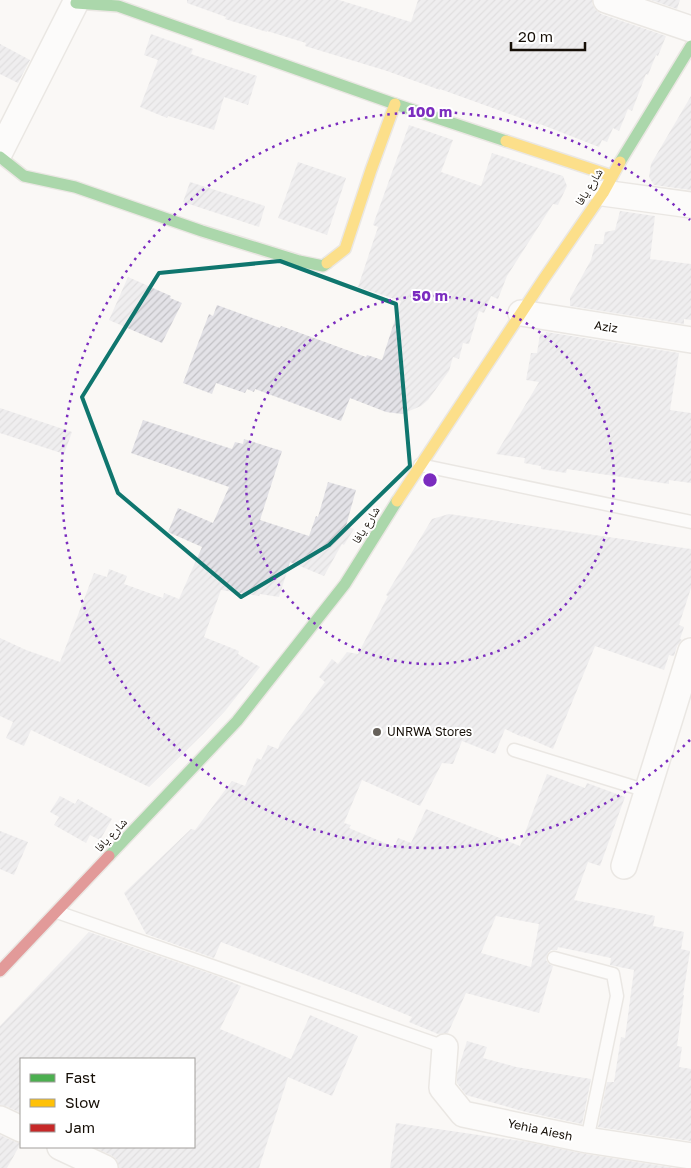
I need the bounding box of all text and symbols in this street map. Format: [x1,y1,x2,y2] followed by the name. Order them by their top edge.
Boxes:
[511,20,585,52] scale bar
[518,27,553,45] text: 20 m
[408,102,452,120] text: 100 m
[571,165,607,209] street label: شارع يافا
[412,286,448,304] text: 50 m
[593,317,619,336] street label: Aziz
[421,471,439,489] centre of rings
[348,503,384,547] street label: شارع يافا
[387,724,472,739] place label: UNRWA Stores
[371,726,383,738] marker: UNRWA Stores
[91,814,131,855] street label: شارع يافا
[20,1058,195,1148] legend
[65,1068,96,1086] text: Fast
[65,1093,100,1111] text: Slow
[506,1115,574,1144] street label: Yehia Aiesh
[65,1118,95,1136] text: Jam

